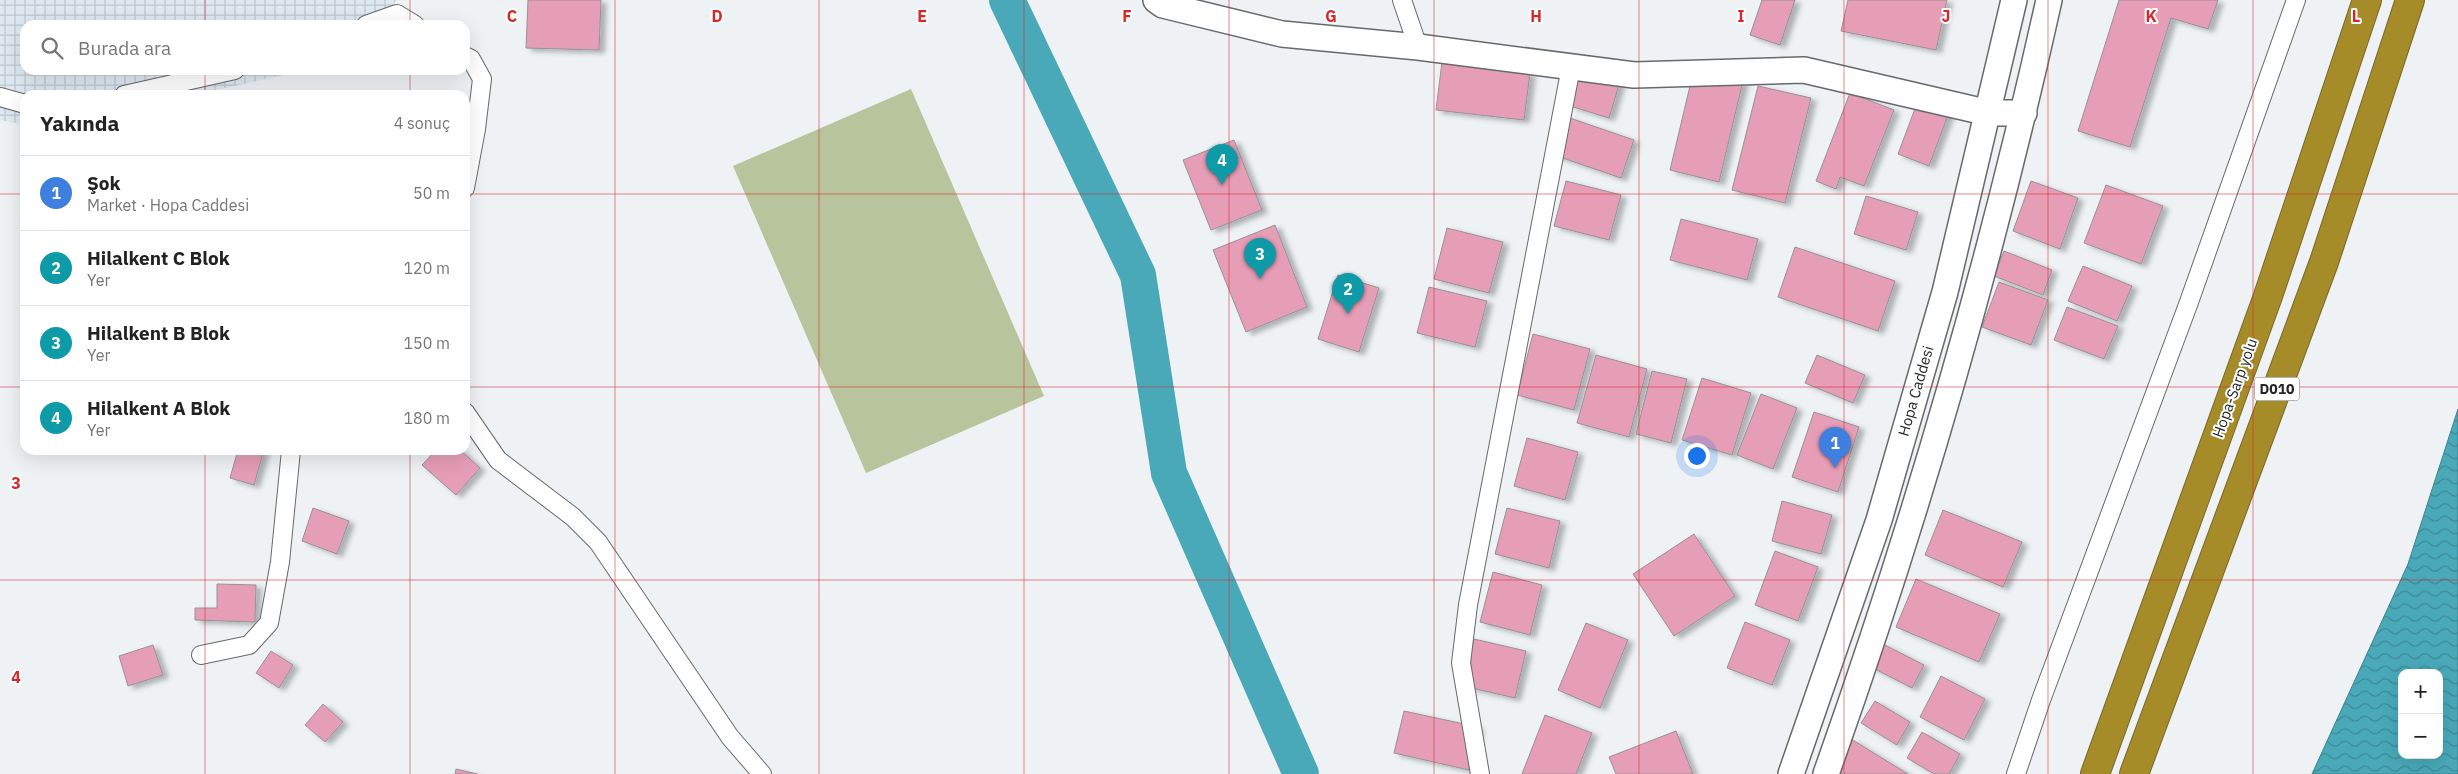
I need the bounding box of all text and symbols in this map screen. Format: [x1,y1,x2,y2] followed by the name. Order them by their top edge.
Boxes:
[507,6,517,26] text: C
[711,6,723,26] text: D
[917,6,927,26] text: E
[1122,6,1132,26] text: F
[1325,6,1337,26] text: G
[1530,6,1542,26] text: H
[1738,6,1745,26] text: I
[1942,6,1950,26] text: J
[2145,6,2157,26] text: K
[2352,6,2360,26] text: L
[20,20,470,75] search box
[38,34,66,62] icon: search
[78,36,171,60] text: Burada ara
[40,109,120,137] text: Yakında
[394,113,450,133] text: 4 sonuç
[1206,144,1238,185] pin: 4
[87,171,121,195] text: Şok
[51,183,61,203] text: 1
[413,183,450,203] text: 50 m
[87,195,249,215] text: Market · Hopa Caddesi
[1244,238,1276,279] pin: 3
[87,246,230,270] text: Hilalkent C Blok
[51,258,61,278] text: 2
[403,258,450,278] text: 120 m
[87,270,110,290] text: Yer
[1332,273,1364,314] pin: 2
[87,321,230,345] text: Hilalkent B Blok
[51,333,61,353] text: 3
[403,333,450,353] text: 150 m
[2208,336,2261,440] street label: Hopa-Sarp yolu
[1894,343,1938,438] street label: Hopa Caddesi
[87,345,110,365] text: Yer
[2254,378,2300,400] road number: D010
[87,396,230,420] text: Hilalkent A Blok
[51,408,61,428] text: 4
[403,408,450,428] text: 180 m
[87,420,110,440] text: Yer
[1819,427,1851,468] pin: 1
[1684,443,1710,469] your location
[11,473,21,493] text: 3
[11,667,21,687] text: 4
[2398,669,2443,759] map controls
[2398,669,2443,714] button: +
[2398,714,2443,759] button: −

